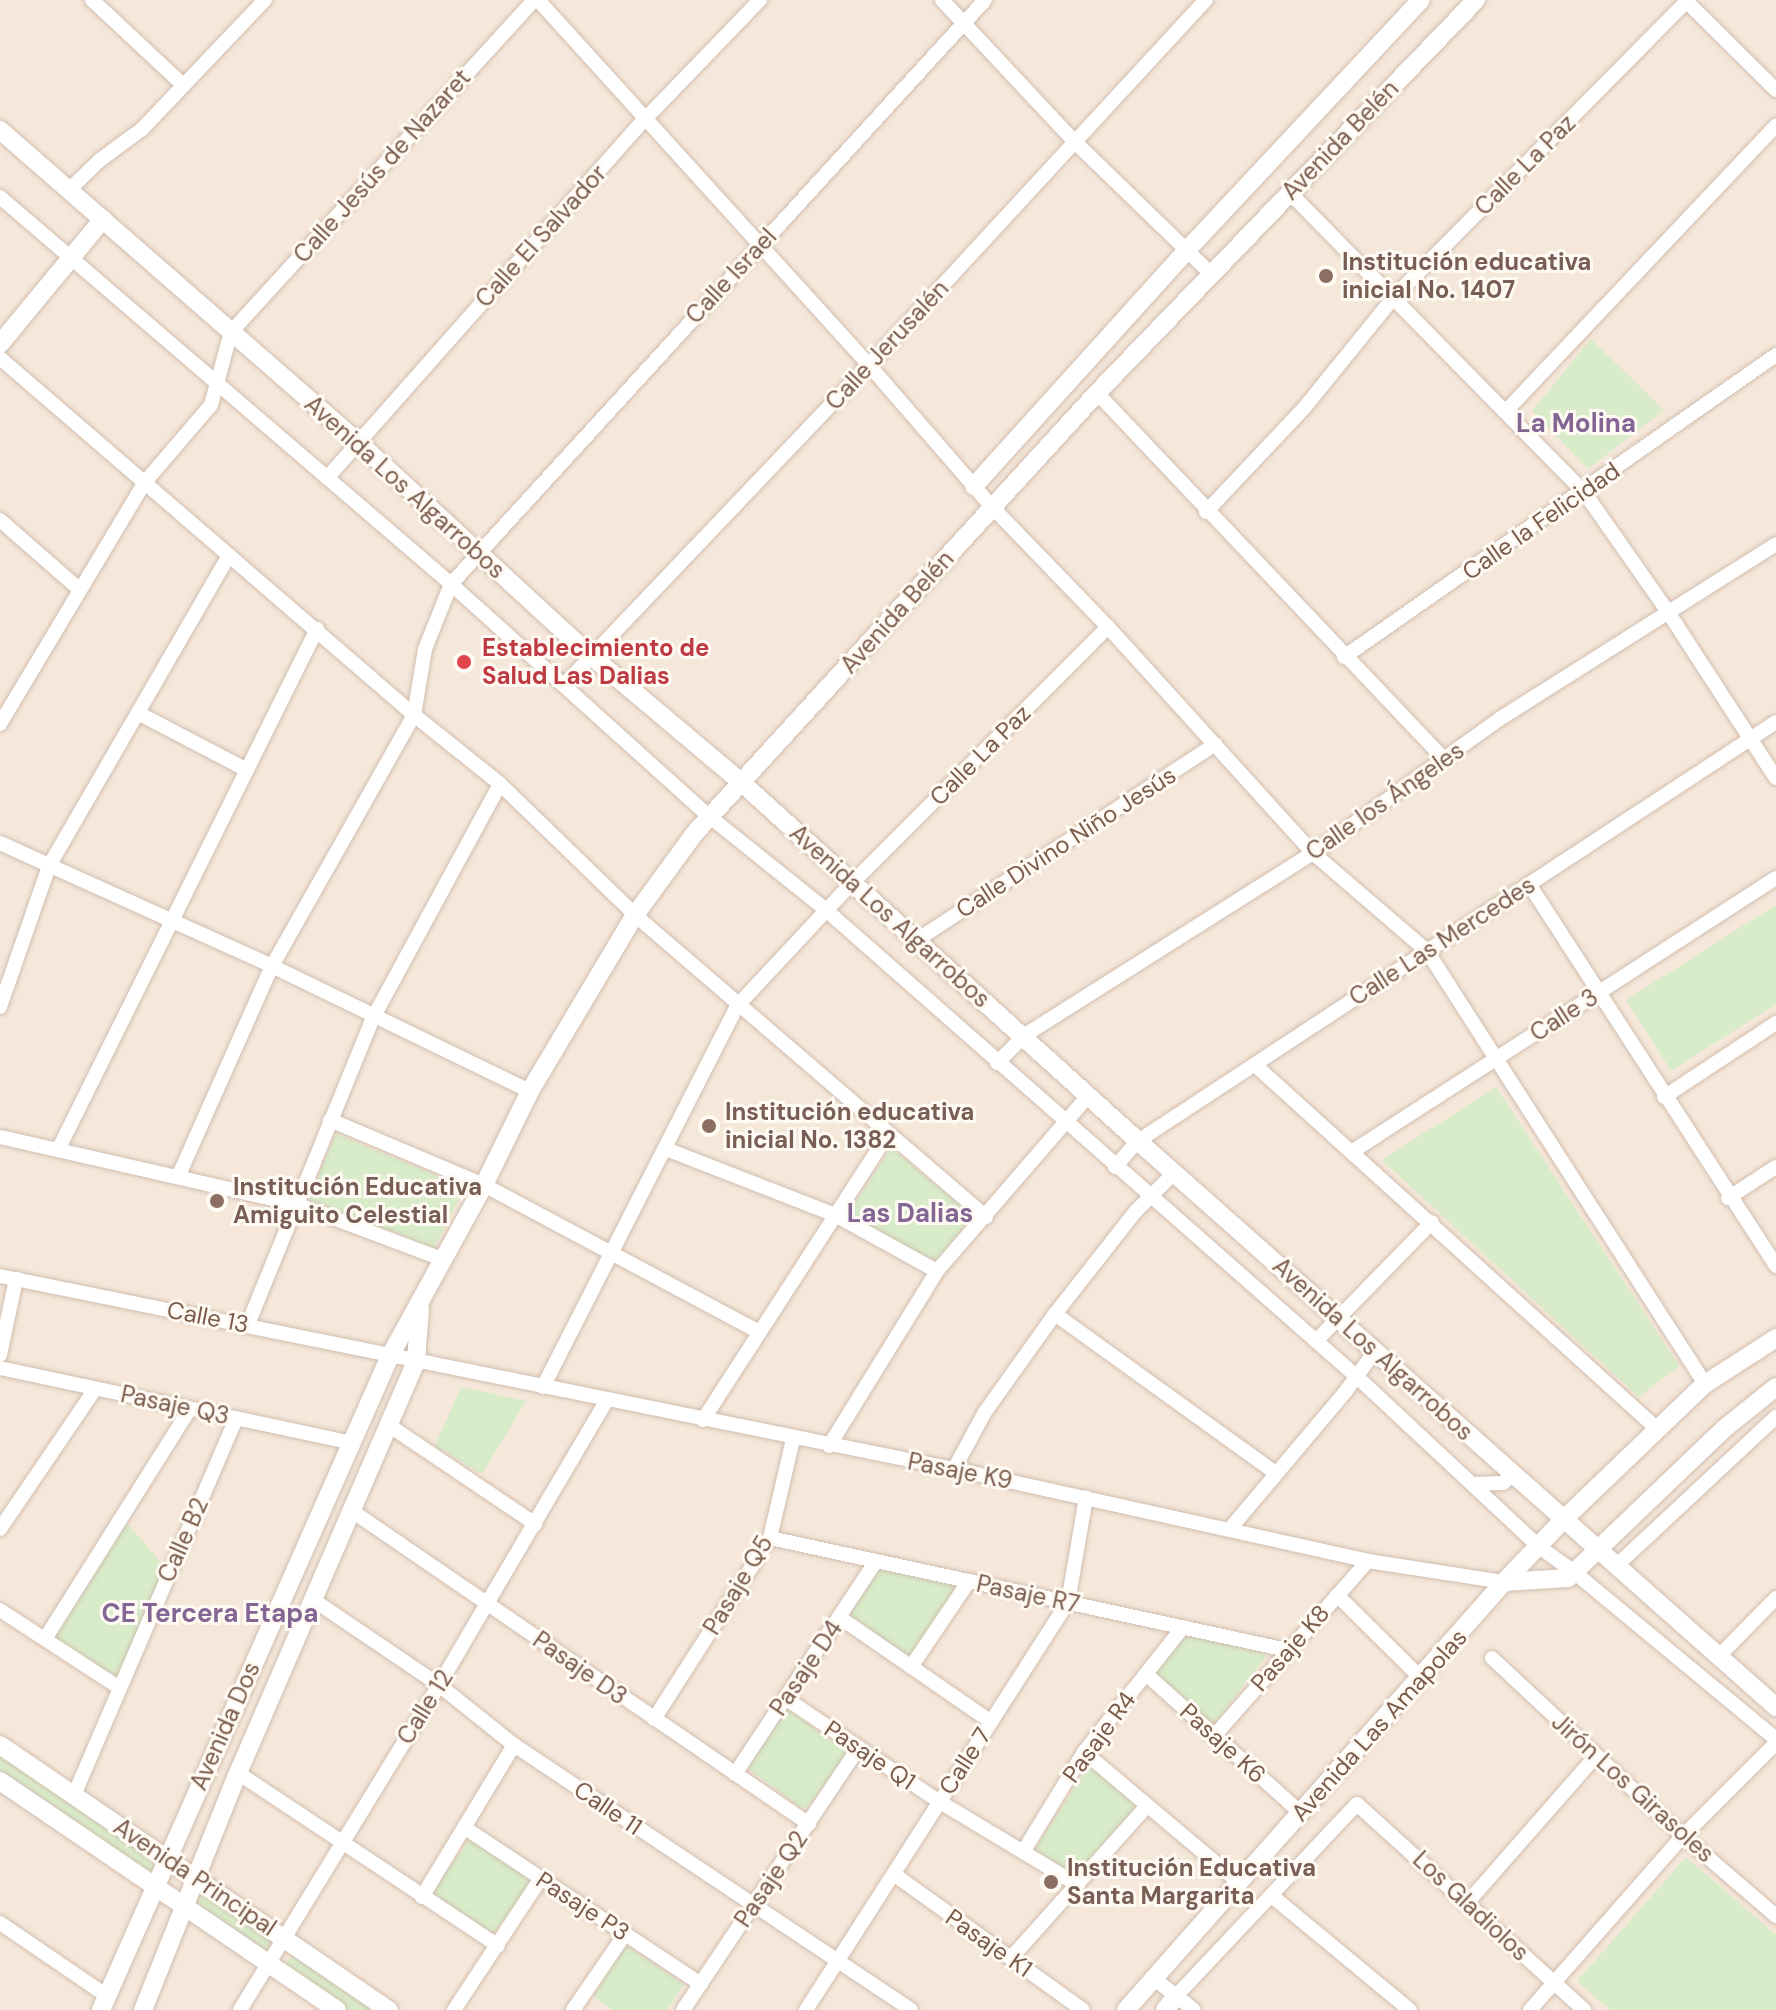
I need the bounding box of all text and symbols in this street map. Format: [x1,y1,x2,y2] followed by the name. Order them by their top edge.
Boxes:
[287,63,477,269] street label: Calle Jesús de Nazaret
[1276,74,1404,206] street label: Avenida Belén
[1469,109,1581,221] street label: Calle La Paz
[469,159,613,313] street label: Calle El Salvador
[680,222,782,330] street label: Calle Israel
[1342,248,1591,304] place label: Institución educativa inicial No. 1407
[1317,267,1335,285] marker: Institución educativa inicial No. 1407
[819,274,955,416] street label: Calle Jerusalén
[299,389,511,585] street label: Avenida Los Algarrobos
[1516,408,1636,440] district label: La Molina
[1457,456,1625,586] street label: Calle la Felicidad
[834,545,960,679] street label: Avenida Belén
[482,634,710,690] place label: Establecimiento de Salud Las Dalias
[453,651,475,673] marker: Establecimiento de Salud Las Dalias
[924,699,1036,811] street label: Calle La Paz
[1300,736,1470,866] street label: Calle los Ángeles
[951,760,1181,924] street label: Calle Divino Niño Jesús
[784,818,996,1014] street label: Avenida Los Algarrobos
[1344,870,1540,1012] street label: Calle Las Mercedes
[1525,982,1603,1048] street label: Calle 3
[725,1098,974,1154] place label: Institución educativa inicial No. 1382
[700,1117,718,1135] marker: Institución educativa inicial No. 1382
[233,1173,482,1229] place label: Institución Educativa Amiguito Celestial
[208,1192,226,1210] marker: Institución Educativa Amiguito Celestial
[847,1198,973,1230] district label: Las Dalias
[1267,1251,1479,1447] street label: Avenida Los Algarrobos
[165,1295,251,1339] street label: Calle 13
[118,1379,232,1431] street label: Pasaje Q3
[905,1447,1015,1495] street label: Pasaje K9
[152,1493,214,1587] street label: Calle B2
[697,1530,779,1640] street label: Pasaje Q5
[974,1569,1082,1619] street label: Pasaje R7
[101,1598,319,1630] district label: CE Tercera Etapa
[1245,1599,1335,1697] street label: Pasaje K8
[764,1615,848,1721] street label: Pasaje D4
[1285,1623,1473,1827] street label: Avenida Las Amapolas
[527,1625,633,1711] street label: Pasaje D3
[184,1657,266,1795] street label: Avenida Dos
[391,1664,459,1750] street label: Calle 12
[1056,1686,1142,1788] street label: Pasaje R4
[1174,1697,1272,1789] street label: Pasaje K6
[1546,1708,1720,1868] street label: Jirón Los Girasoles
[819,1714,921,1796] street label: Pasaje Q1
[933,1722,997,1800] street label: Calle 7
[568,1775,648,1841] street label: Calle 11
[108,1812,282,1942] street label: Avenida Principal
[728,1825,814,1933] street label: Pasaje Q2
[1407,1845,1535,1967] street label: Los Gladiolos
[1067,1854,1316,1910] place label: Institución Educativa Santa Margarita
[531,1865,635,1947] street label: Pasaje P3
[1042,1873,1060,1891] marker: Institución Educativa Santa Margarita
[940,1903,1038,1983] street label: Pasaje K1

